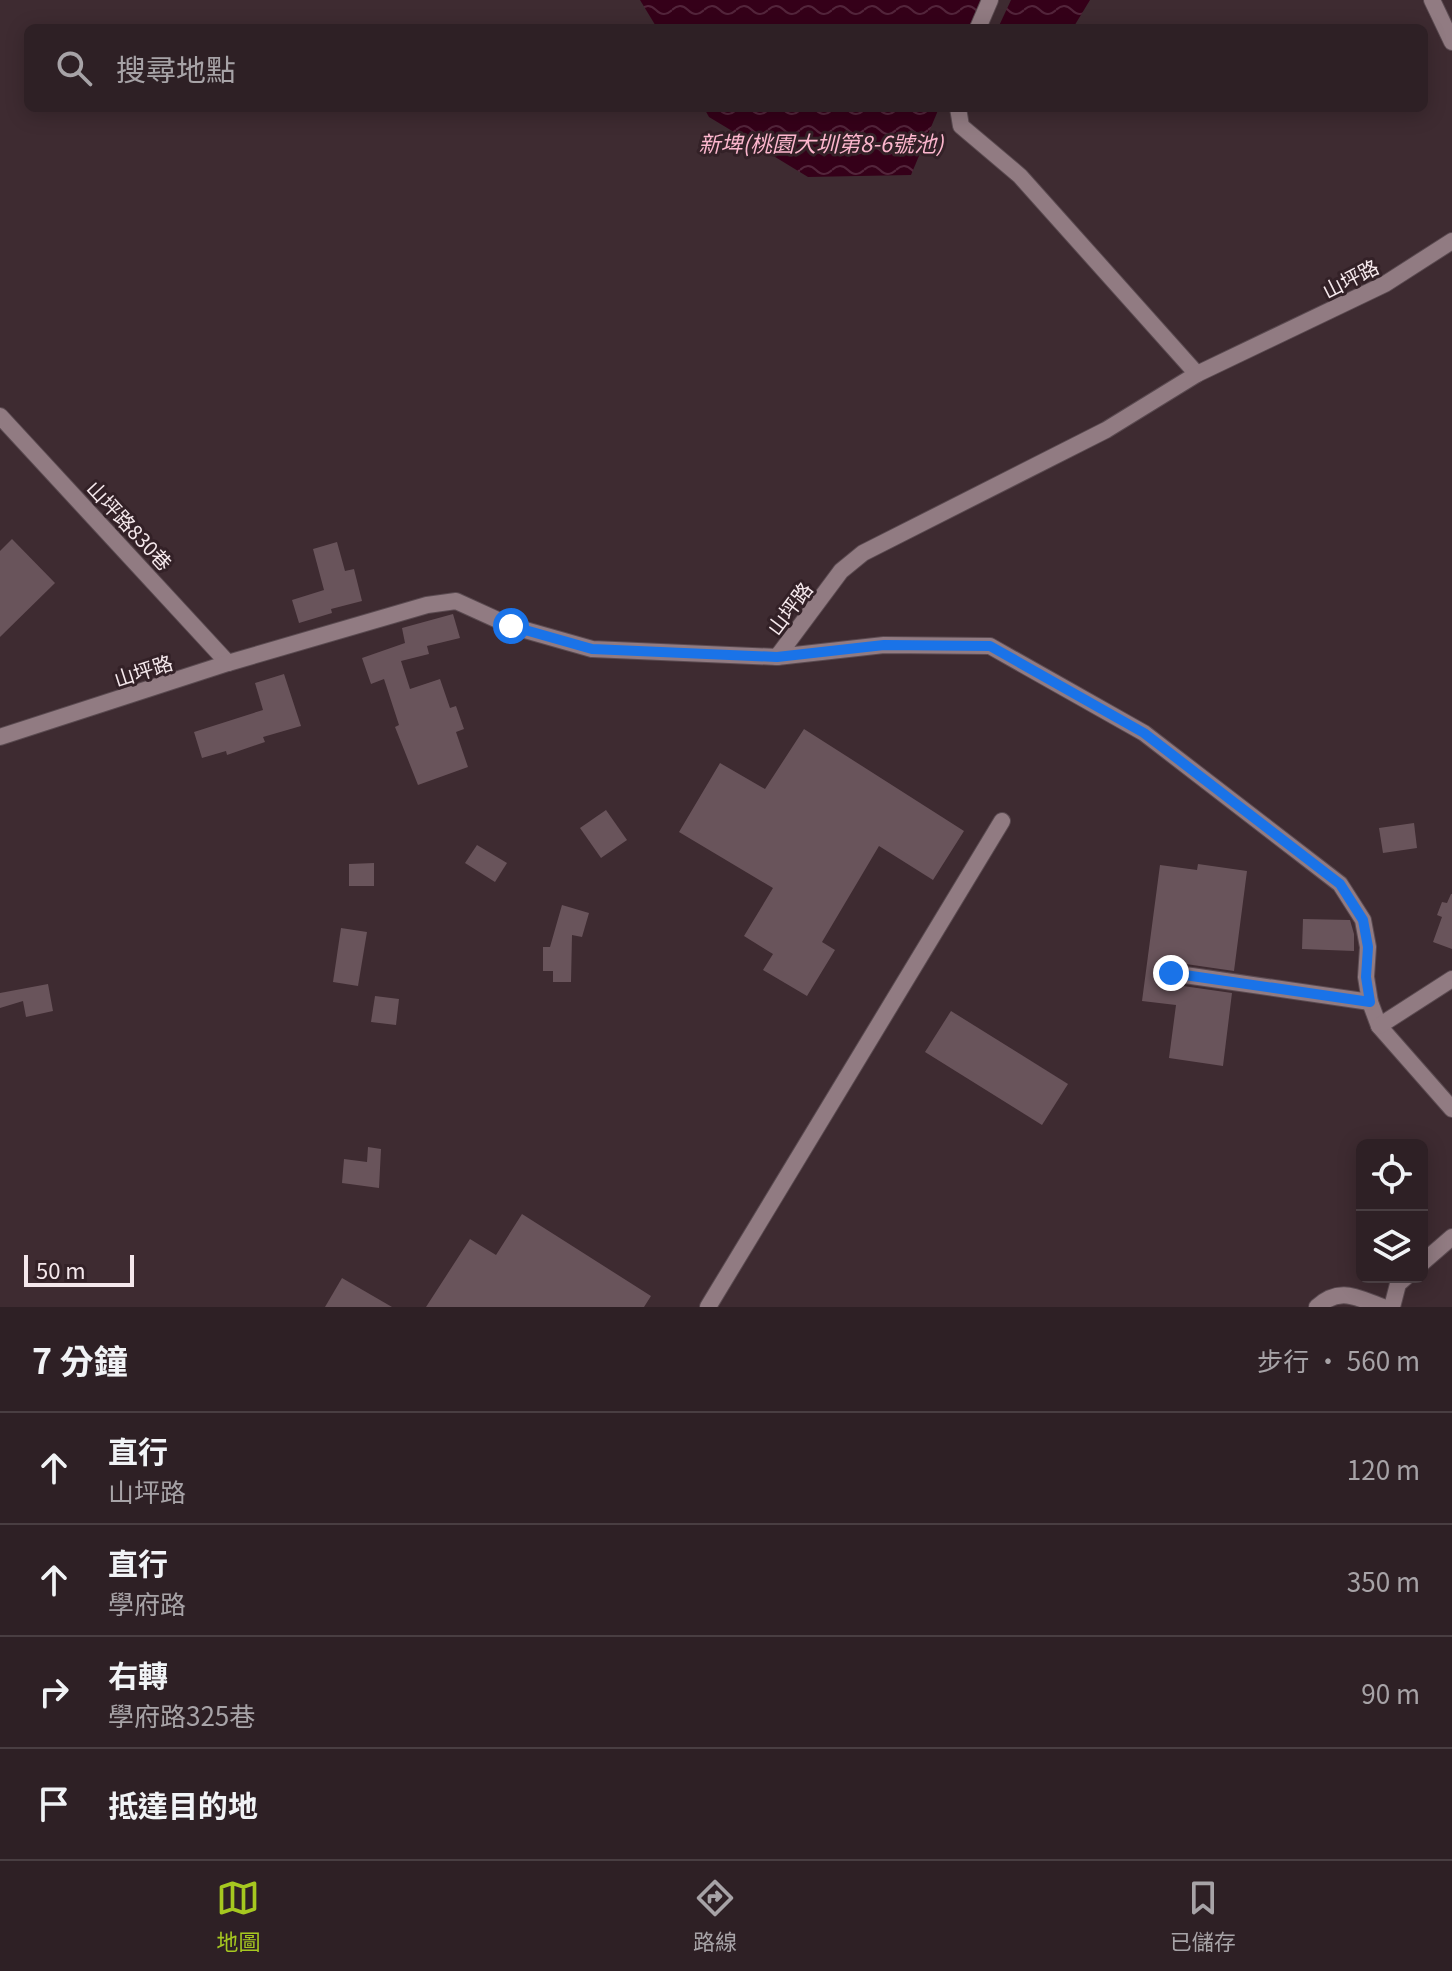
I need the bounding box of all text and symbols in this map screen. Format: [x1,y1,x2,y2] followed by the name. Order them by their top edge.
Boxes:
[24,24,1428,112] search box
[52,46,96,90] icon: search
[116,46,236,90] text: 搜尋地點
[699,126,944,158] water label: 新埤(桃園大圳第8-6號池)
[1317,251,1383,305] street label: 山坪路
[81,474,179,576] street label: 山坪路830巷
[759,575,819,641] street label: 山坪路
[493,608,529,644] route start
[110,647,176,693] street label: 山坪路
[1153,955,1189,991] route end
[1356,1139,1428,1283] map controls
[1356,1139,1428,1211] button: locate
[1356,1211,1428,1283] button: layers
[24,1251,134,1287] scale bar
[36,1253,86,1285] text: 50 m
[32,1335,128,1384] text: 7 分鐘
[1257,1341,1420,1378] text: 步行 · 560 m
[108,1428,168,1472] text: 直行
[32,1446,76,1490] icon: ahead
[1347,1450,1420,1487] text: 120 m
[108,1472,186,1509] text: 山坪路
[108,1540,168,1584] text: 直行
[32,1558,76,1602] icon: ahead
[1347,1562,1420,1599] text: 350 m
[108,1584,186,1621] text: 學府路
[108,1652,168,1696] text: 右轉
[32,1670,76,1714] icon: right
[1361,1674,1420,1711] text: 90 m
[108,1696,255,1733] text: 學府路325巷
[32,1782,76,1826] icon: arrive
[108,1782,258,1826] text: 抵達目的地
[216,1876,260,1956] tab: 地圖
[693,1876,737,1956] tab: 路線
[1170,1876,1236,1956] tab: 已儲存

